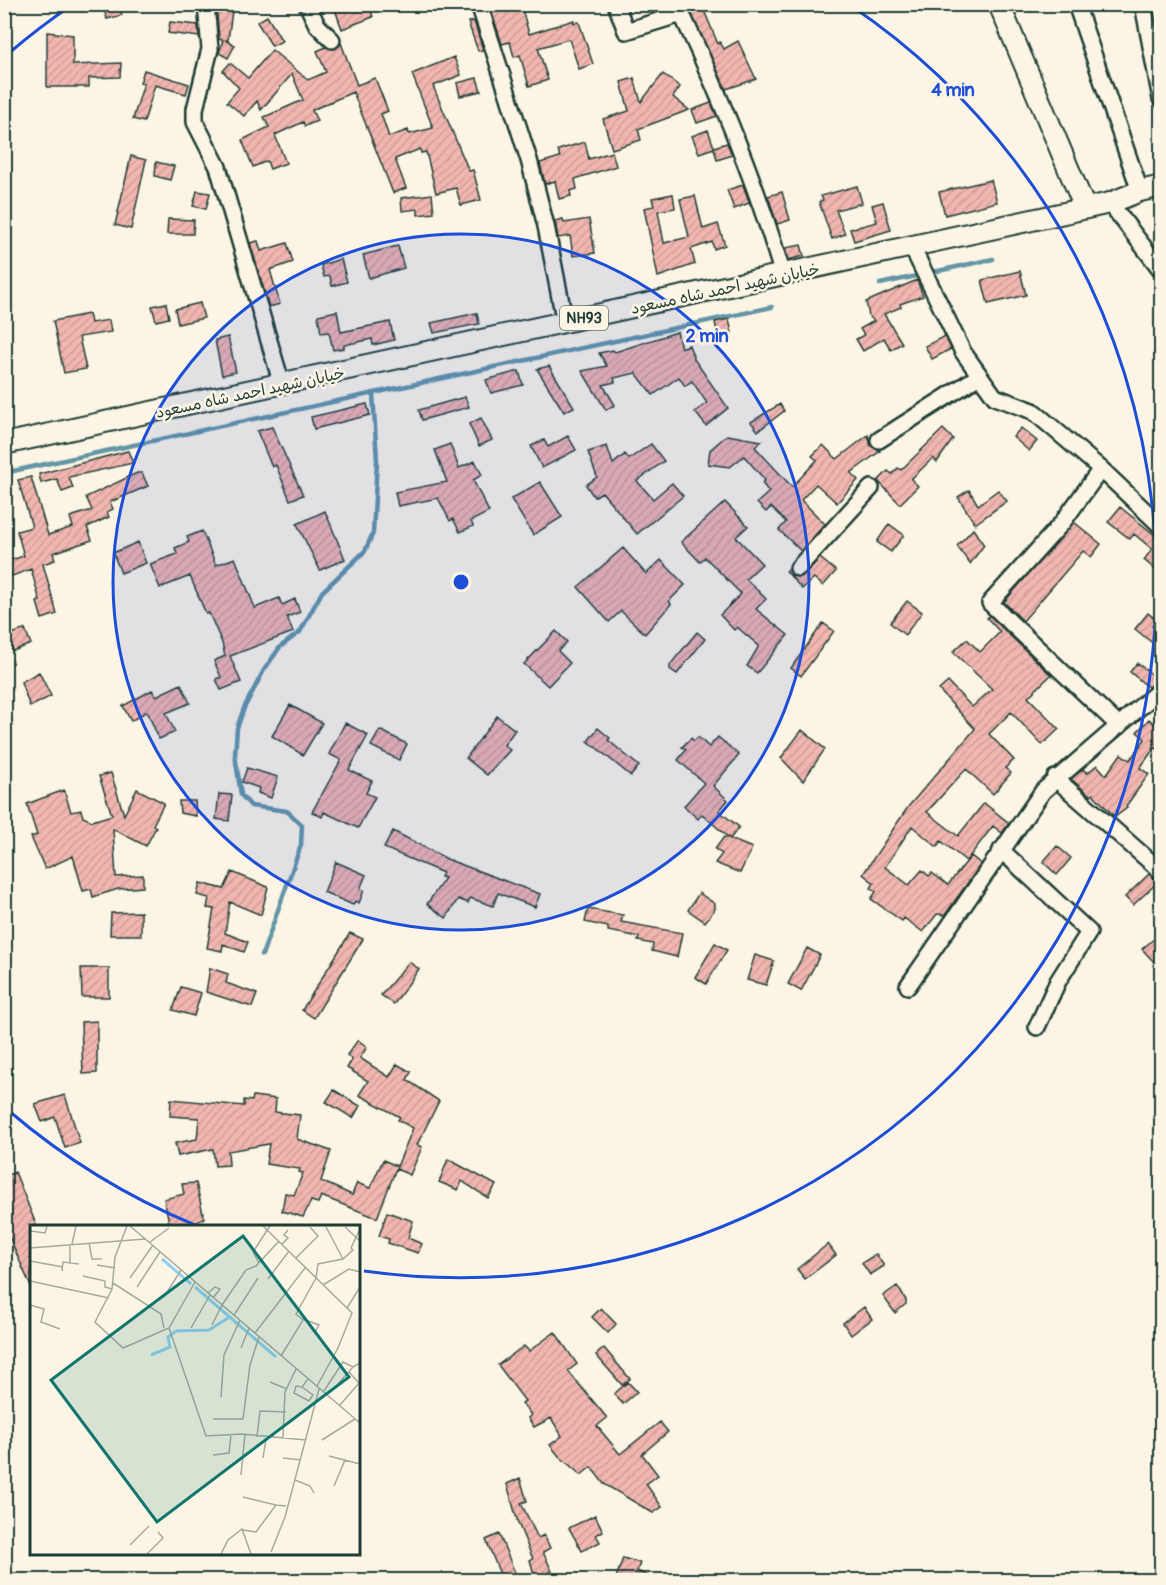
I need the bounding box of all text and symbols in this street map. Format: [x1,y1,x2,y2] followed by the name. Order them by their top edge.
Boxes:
[931,79,975,102] text: 4 min
[629,259,822,319] street label: خیابان شهید احمد شاه مسعود
[560,306,608,330] road number: NH93
[685,325,729,348] text: 2 min
[154,363,347,423] street label: خیابان شهید احمد شاه مسعود
[451,572,471,592] centre of rings
[30,1225,360,1555] inset map

